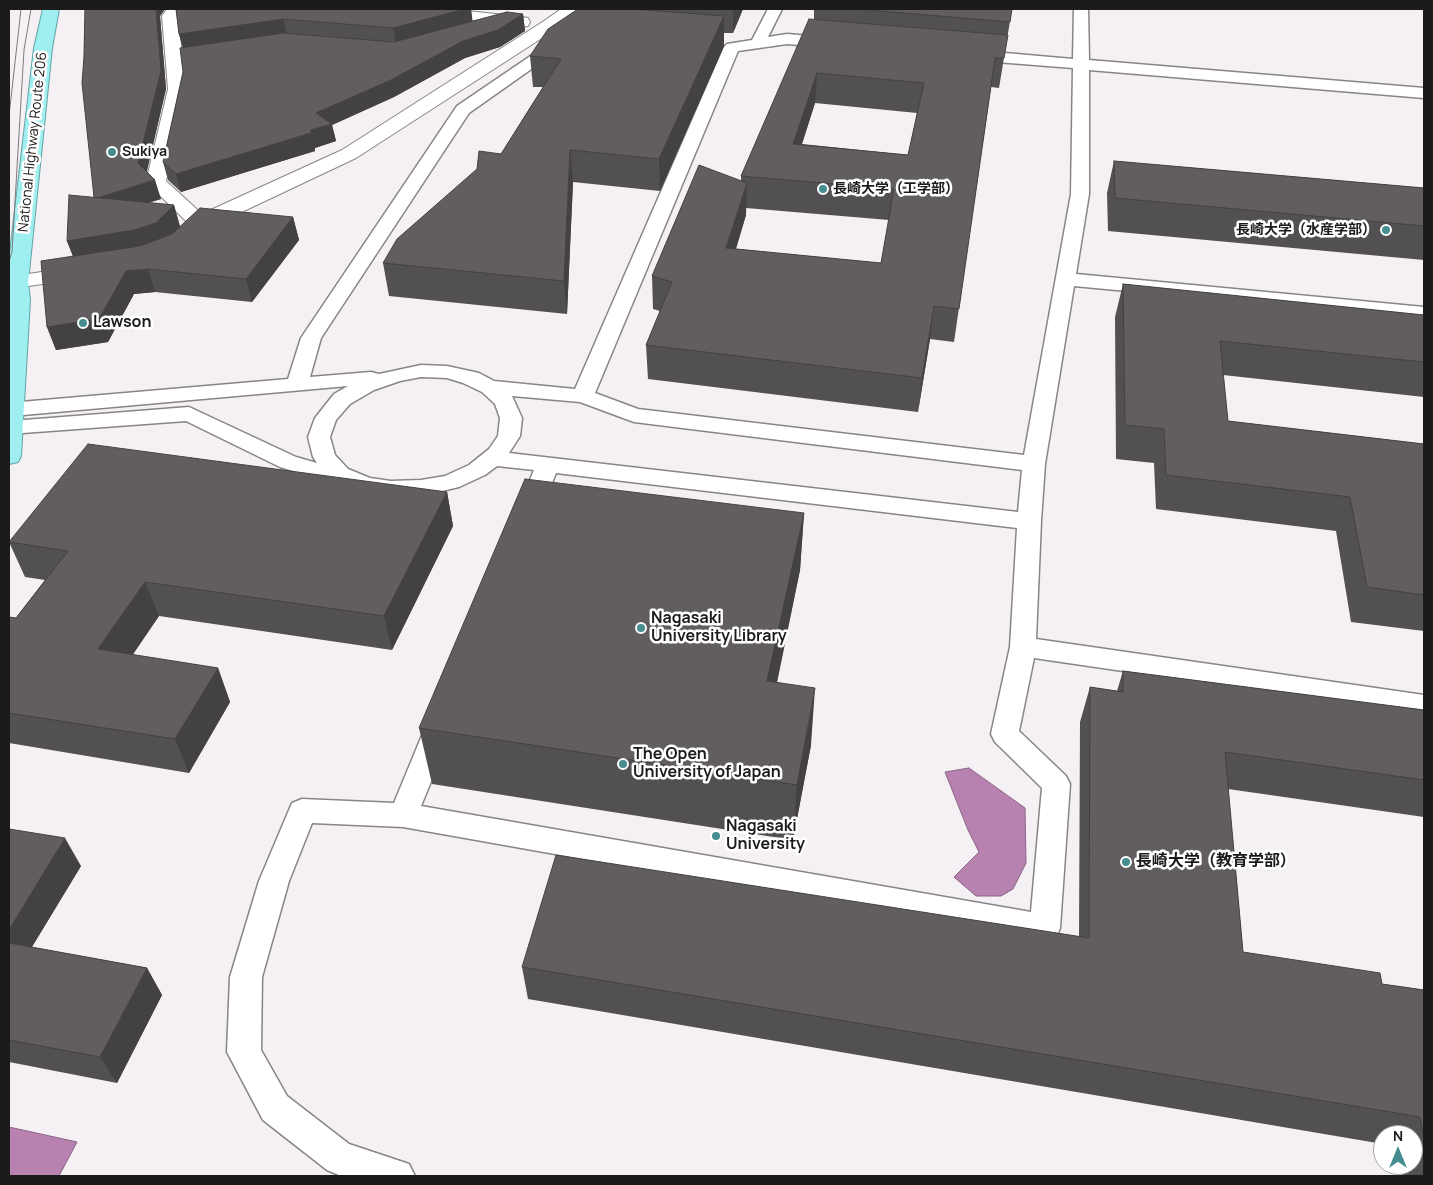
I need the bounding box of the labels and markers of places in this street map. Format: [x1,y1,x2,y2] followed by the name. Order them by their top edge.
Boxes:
[122,144,167,160] place label: Sukiya
[106,146,118,158] marker: Sukiya
[833,181,959,197] place label: 長崎大学（工学部）
[817,183,829,195] marker: 長崎大学（工学部）
[1236,222,1376,238] place label: 長崎大学（水産学部）
[1380,224,1392,236] marker: 長崎大学（水産学部）
[93,313,152,333] place label: Lawson
[77,317,89,329] marker: Lawson
[651,609,787,647] place label: Nagasaki University Library
[635,622,647,634] marker: Nagasaki University Library
[633,745,781,783] place label: The Open University of Japan
[617,758,629,770] marker: The Open University of Japan
[726,817,805,855] place label: Nagasaki University
[710,830,722,842] marker: Nagasaki University
[1136,852,1296,872] place label: 長崎大学（教育学部）
[1120,856,1132,868] marker: 長崎大学（教育学部）

